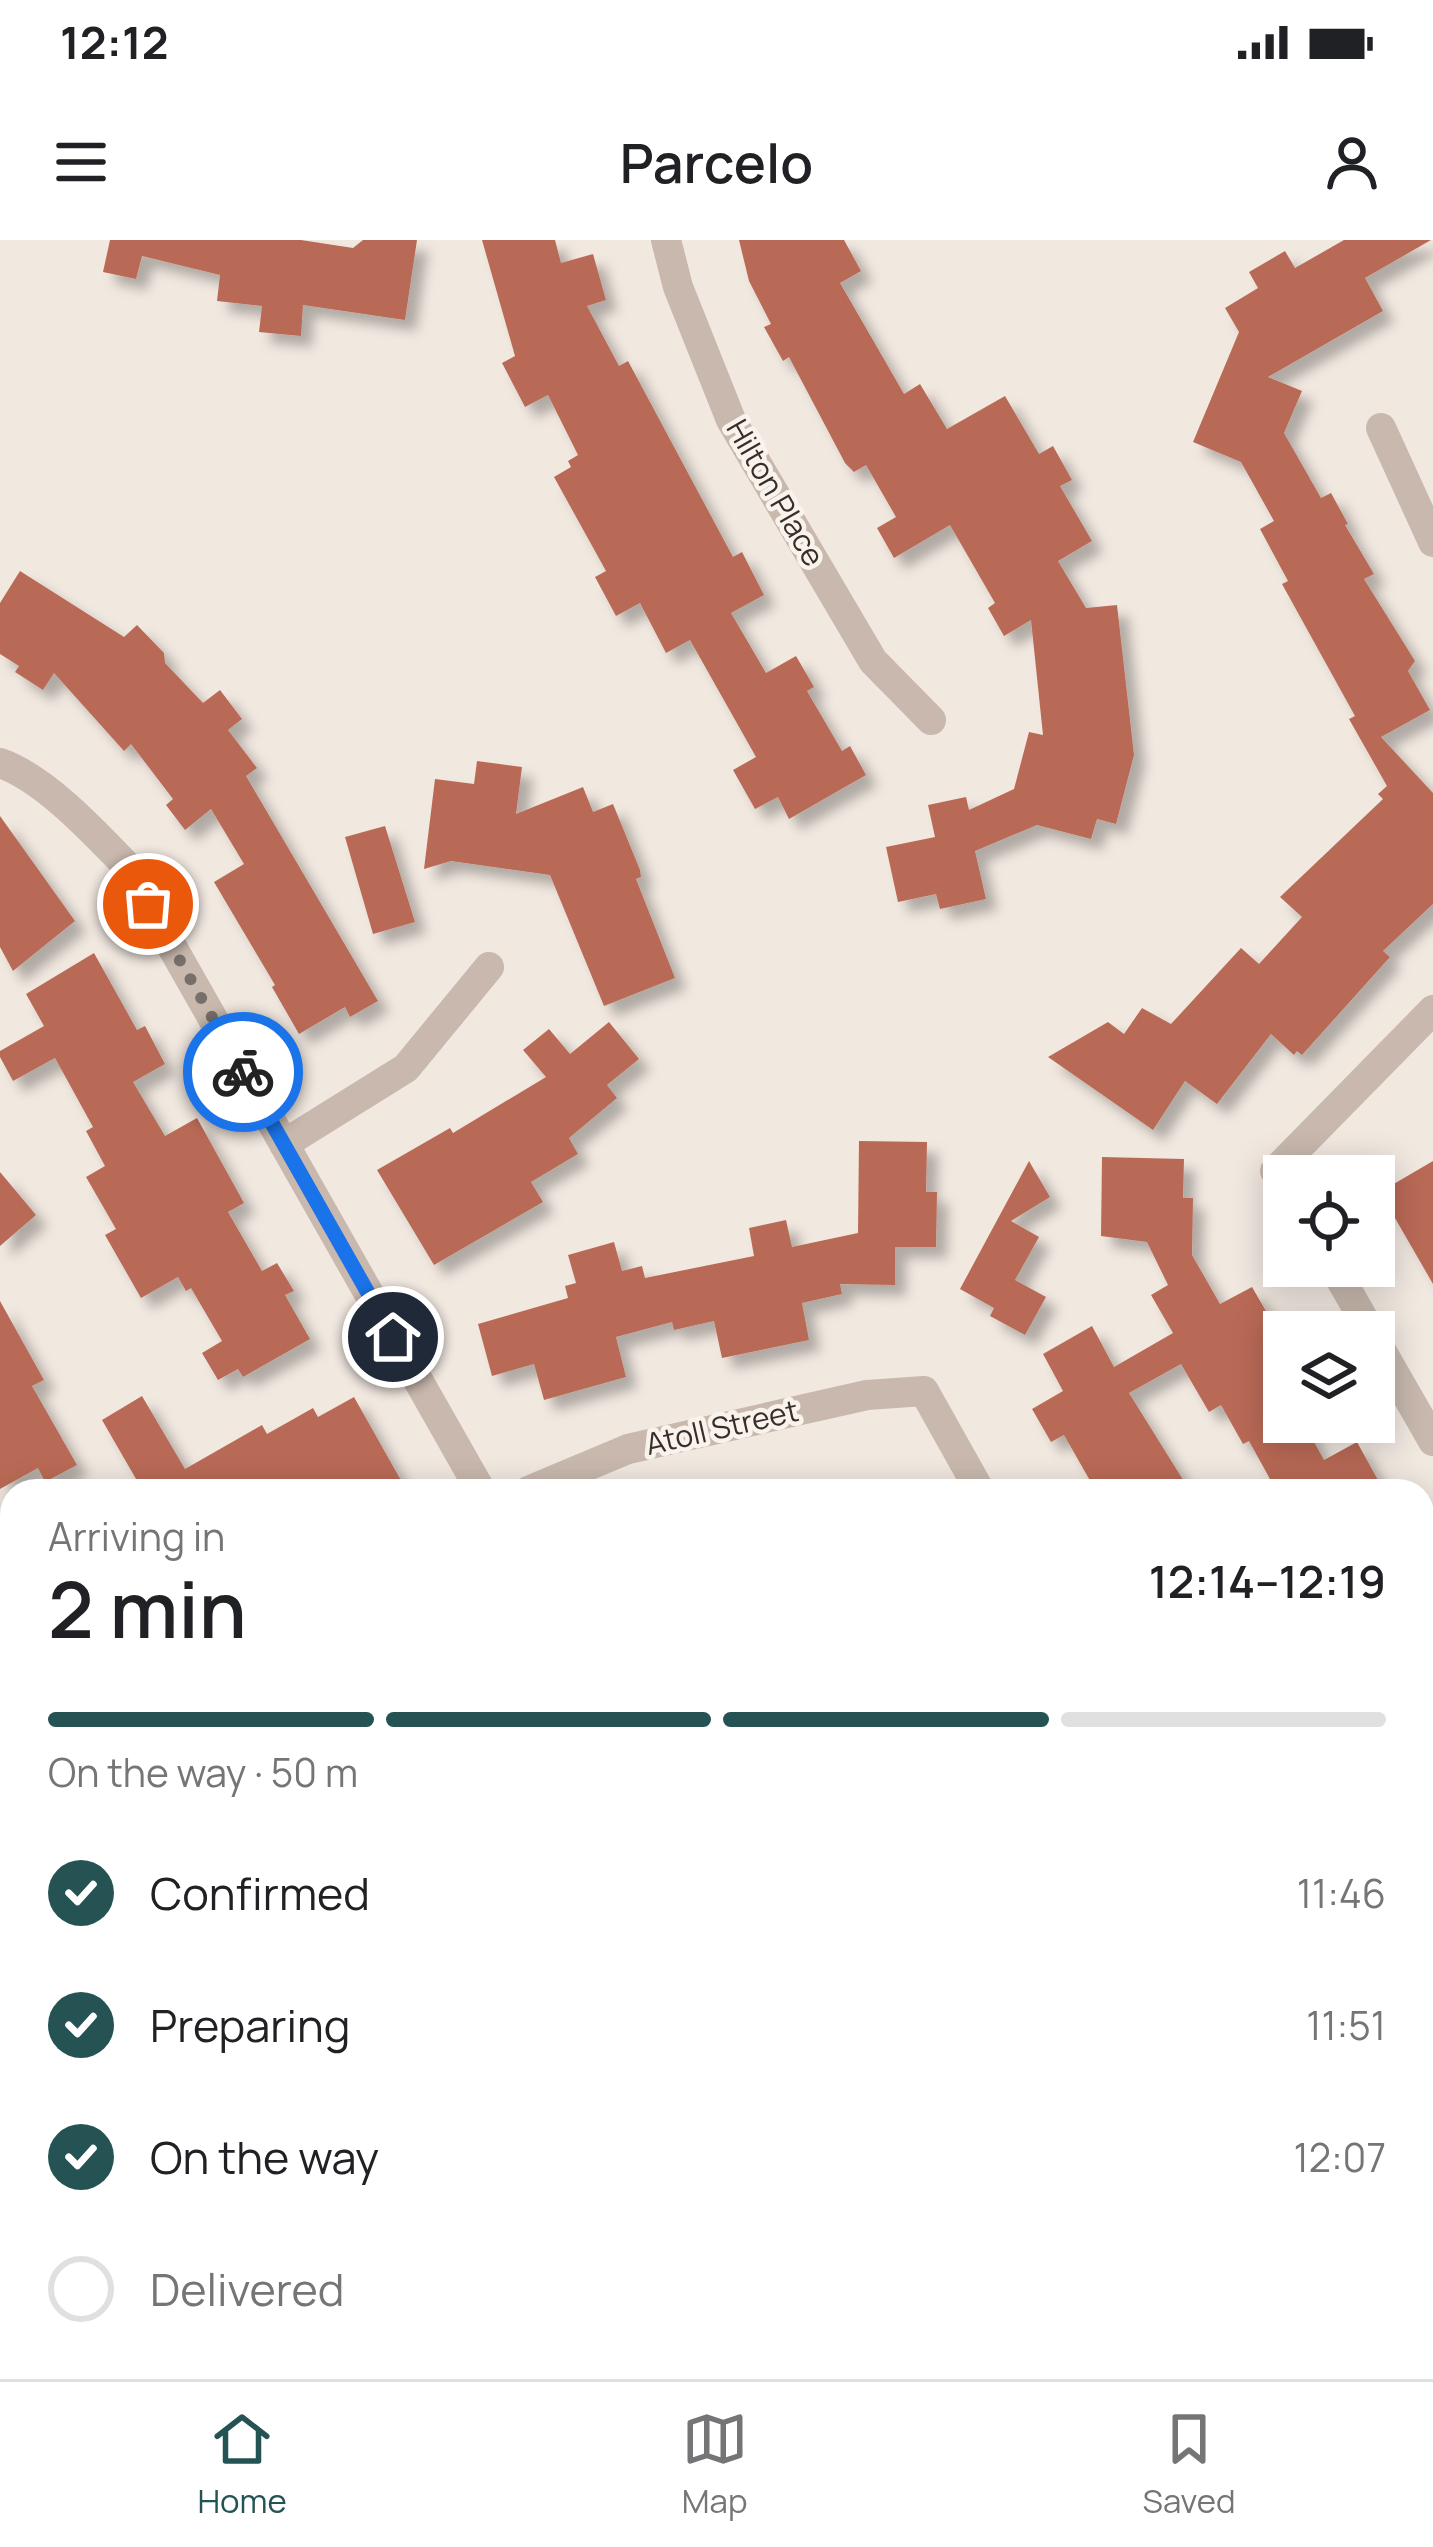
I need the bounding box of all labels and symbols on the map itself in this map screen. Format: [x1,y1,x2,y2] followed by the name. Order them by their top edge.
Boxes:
[718,411,835,573] street label: Hilton Place
[97,853,199,955] pin
[183,1012,303,1132] courier
[342,1286,444,1388] pin
[641,1389,802,1464] street label: Atoll Street

